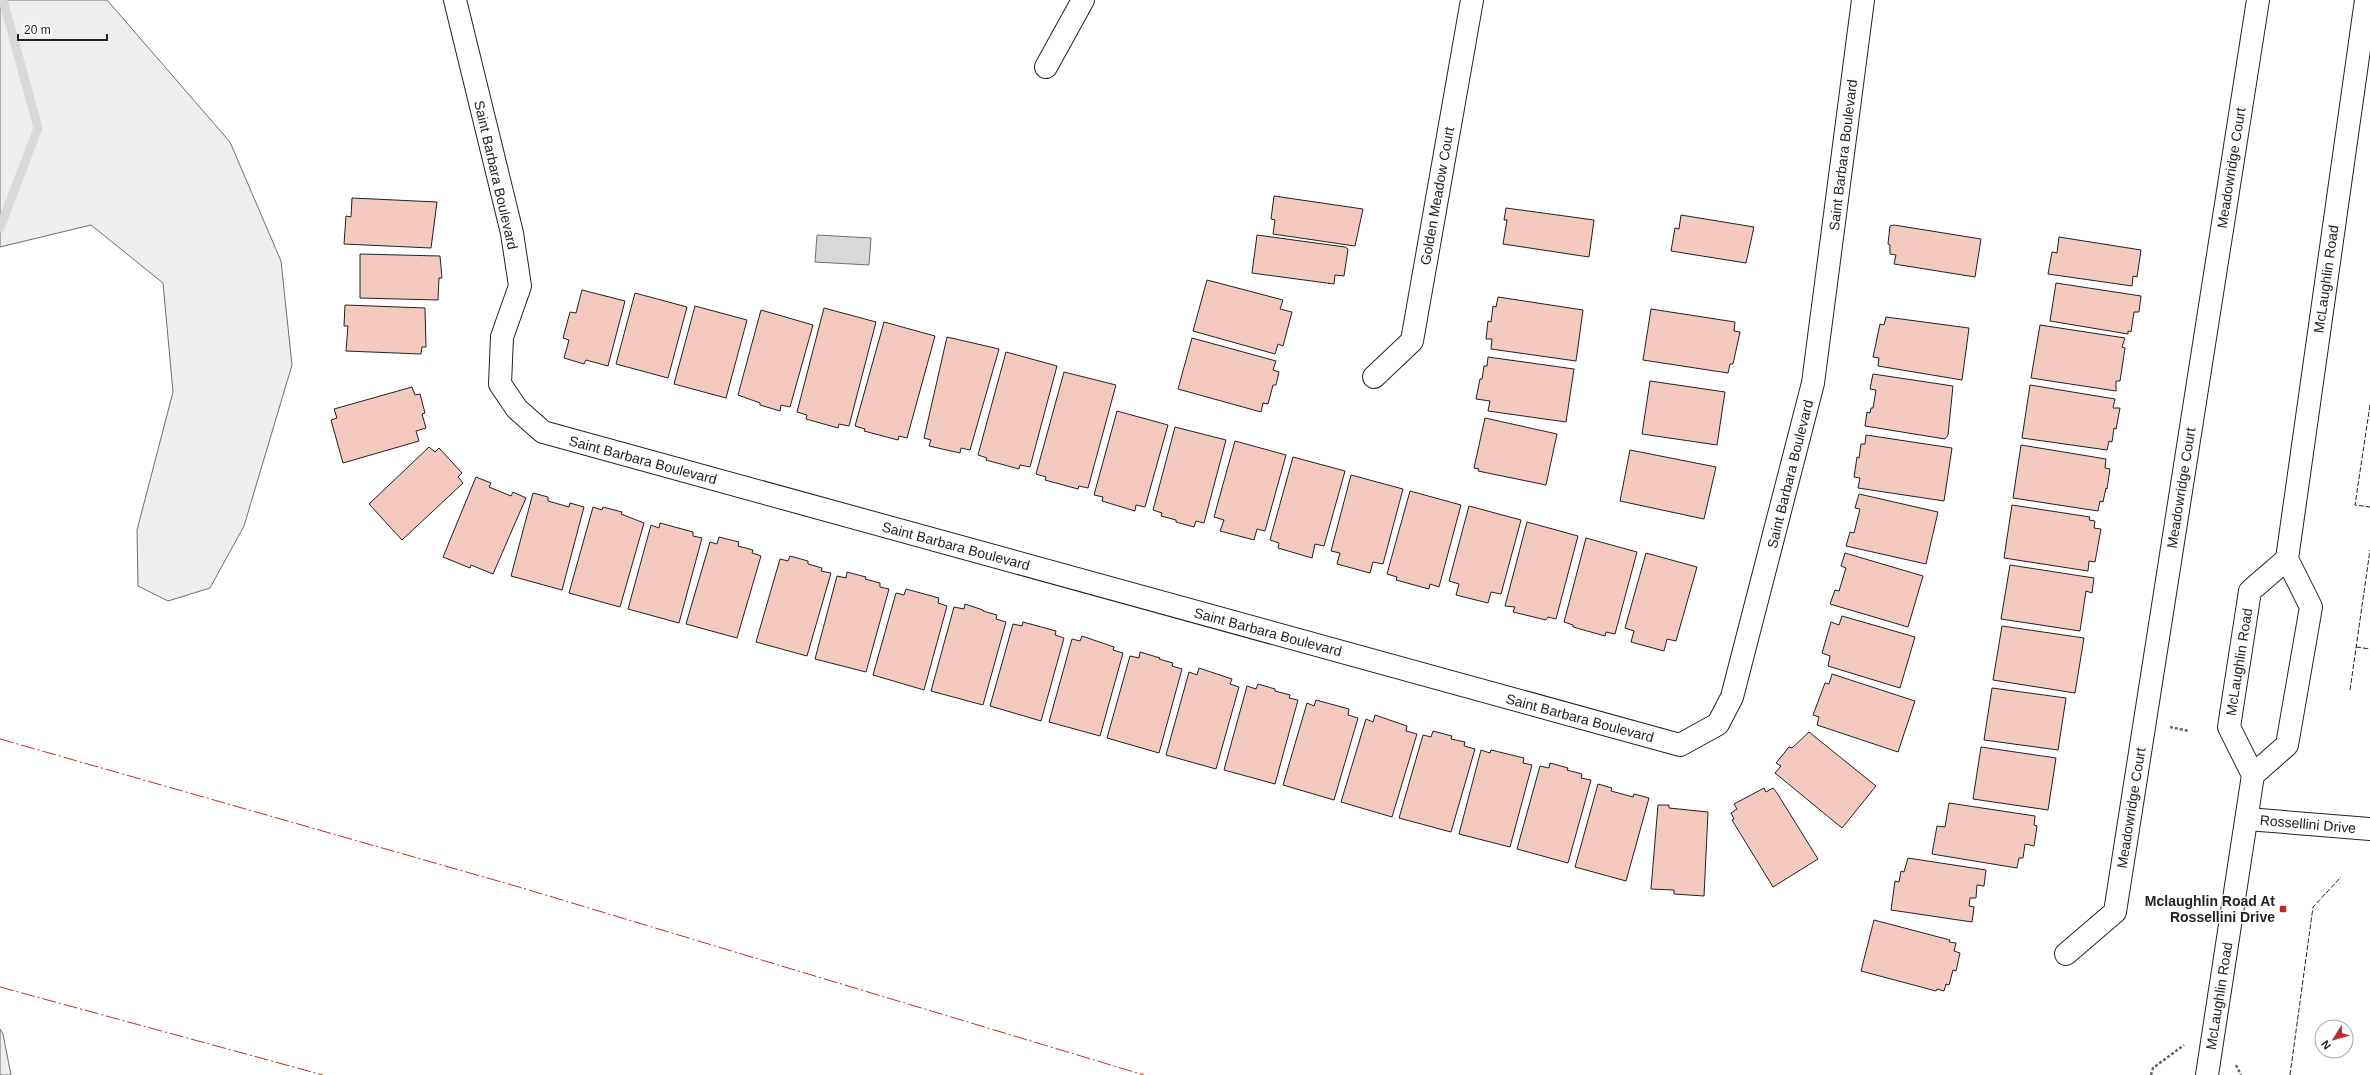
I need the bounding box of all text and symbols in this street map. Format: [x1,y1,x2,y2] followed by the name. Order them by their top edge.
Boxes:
[18,16,107,42] scale bar
[24,23,51,37] text: 20 m
[1826,78,1860,232] street label: Saint Barbara Boulevard
[471,99,521,251] street label: Saint Barbara Boulevard
[2214,106,2248,230] street label: Meadowridge Court
[1417,126,1457,266] street label: Golden Meadow Court
[2310,224,2342,334] street label: McLaughlin Road
[1764,398,1816,550] street label: Saint Barbara Boulevard
[2164,426,2198,550] street label: Meadowridge Court
[567,433,719,487] street label: Saint Barbara Boulevard
[880,519,1032,573] street label: Saint Barbara Boulevard
[1192,605,1344,659] street label: Saint Barbara Boulevard
[2223,607,2255,717] street label: McLaughlin Road
[1504,691,1656,745] street label: Saint Barbara Boulevard
[2114,746,2148,870] street label: Meadowridge Court
[2259,812,2357,836] street label: Rossellini Drive
[2145,893,2275,925] place label: Mclaughlin Road At Rossellini Drive
[2278,904,2288,914] marker: Mclaughlin Road At Rossellini Drive
[2203,941,2235,1051] street label: McLaughlin Road
[2314,1019,2354,1059] north arrow
[2319,1038,2333,1052] text: N

